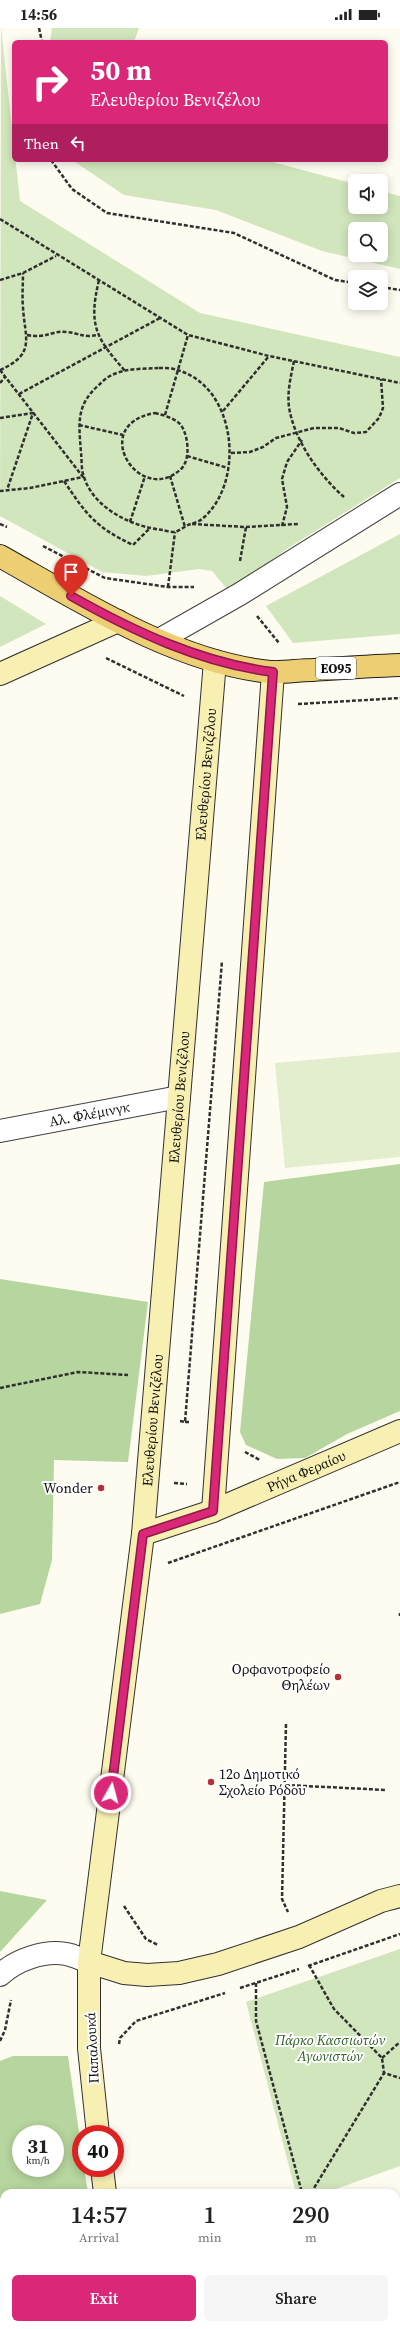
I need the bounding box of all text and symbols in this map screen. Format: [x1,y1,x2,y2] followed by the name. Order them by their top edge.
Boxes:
[20,4,57,25] text: 14:56
[90,51,152,89] text: 50 m
[24,56,76,108] icon: right
[90,87,260,112] text: Ελευθερίου Βενιζέλου
[67,132,89,154] icon: left
[24,133,59,154] text: Then
[348,174,388,310] map controls
[348,174,388,214] button: sound
[348,222,388,262] button: search
[348,270,388,310] button: layers
[54,555,88,596] pin
[60,561,82,583] icon: arrive
[316,657,356,679] road number: ΕΟ95
[190,708,221,841] street label: Ελευθερίου Βενιζέλου
[164,1030,194,1164] street label: Ελευθερίου Βενιζέλου
[47,1096,132,1131] street label: Αλ. Φλέμινγκ
[137,1353,168,1487] street label: Ελευθερίου Βενιζέλου
[264,1445,349,1497] street label: Ρήγα Φεραίου
[43,1478,93,1498] place label: Wonder
[96,1483,106,1493] marker: Wonder
[232,1659,330,1695] place label: Ορφανοτροφείο Θηλέων
[333,1672,343,1682] marker: Ορφανοτροφείο Θηλέων
[219,1764,306,1800] place label: 12ο Δημοτικό Σχολείο Ρόδου
[90,1772,132,1814] position arrow
[206,1777,216,1787] marker: 12ο Δημοτικό Σχολείο Ρόδου
[80,2012,104,2084] street label: Παπαλουκά
[274,2030,385,2066] park label: Πάρκο Κασσιωτών Αγωνιστών
[72,2125,124,2177] speed limit sign: 40
[27,2132,49,2160] text: 31
[26,2154,50,2167] text: km/h
[70,2198,128,2231] text: 14:57
[204,2198,216,2231] text: 1
[292,2198,330,2231] text: 290
[79,2229,119,2246] text: Arrival
[198,2229,222,2246] text: min
[305,2229,317,2246] text: m
[12,2275,196,2321] button: Exit
[204,2275,388,2321] button: Share

